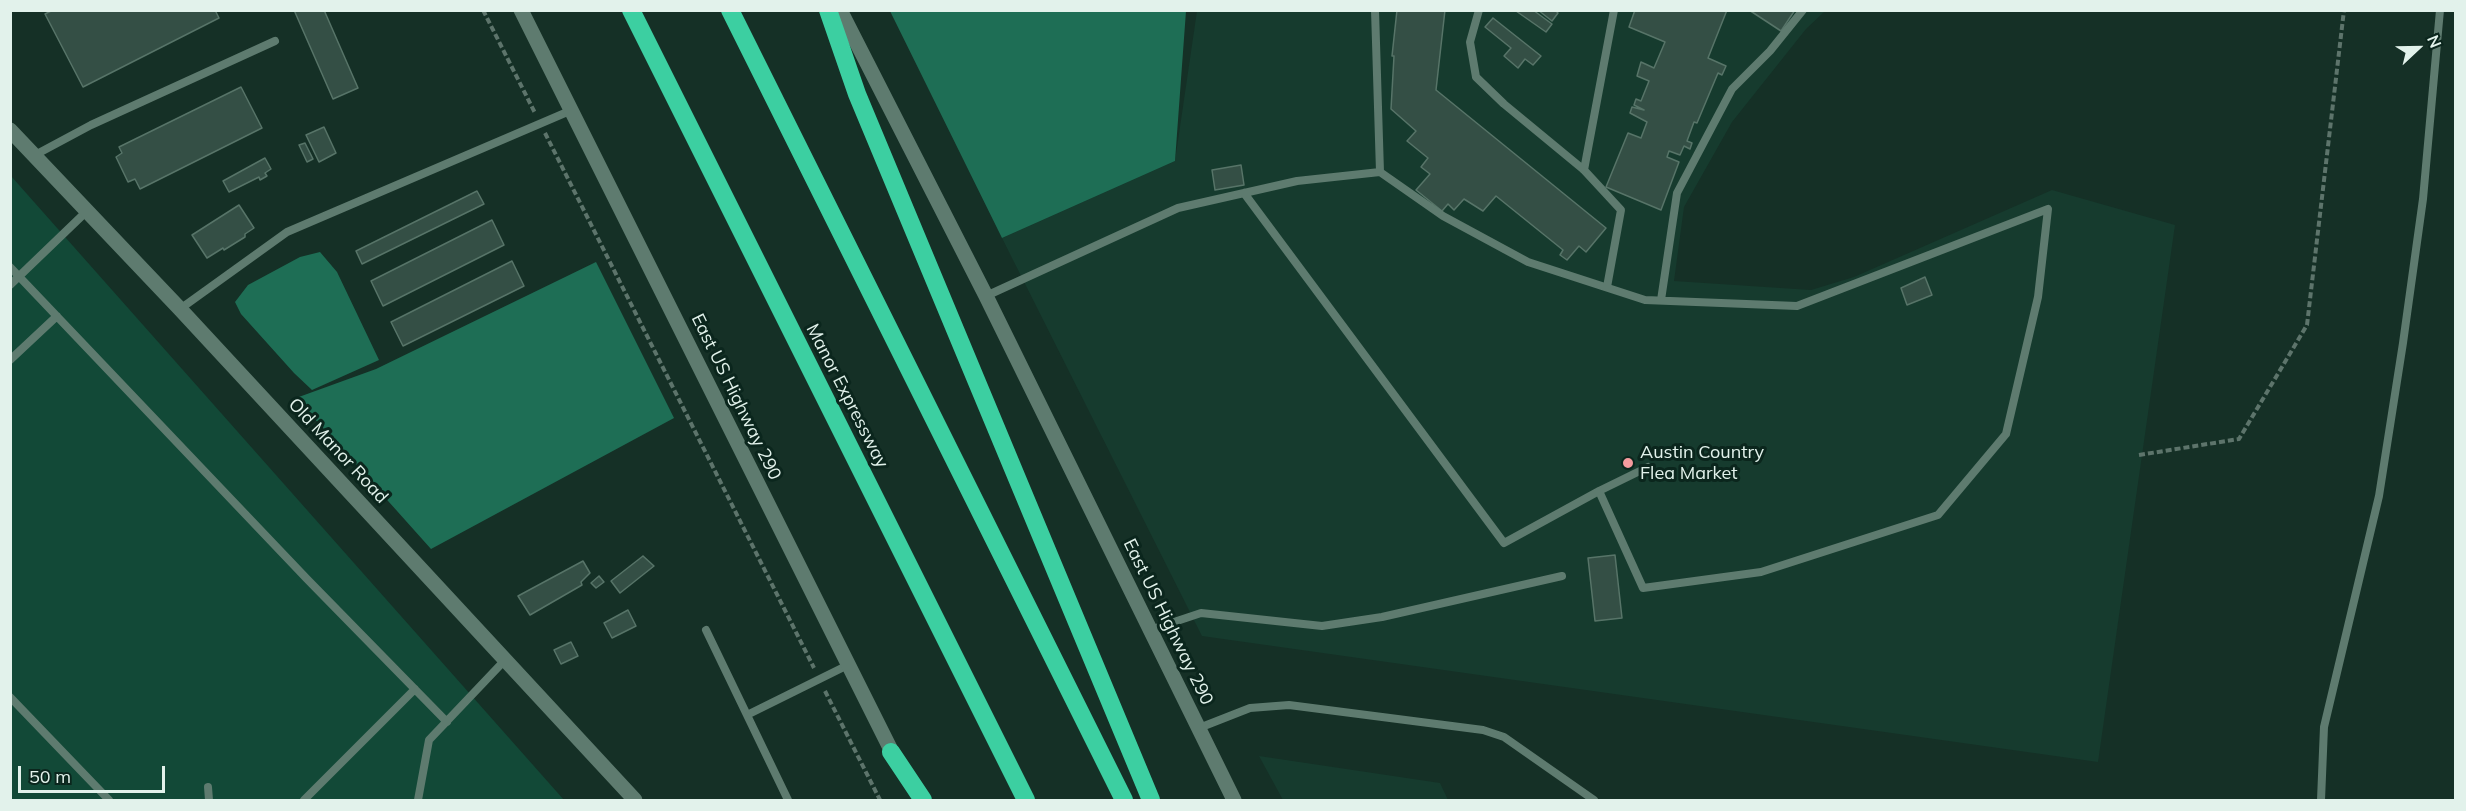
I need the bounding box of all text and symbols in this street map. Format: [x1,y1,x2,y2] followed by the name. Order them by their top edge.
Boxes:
[2388,18,2448,78] north arrow
[2423,32,2446,51] text: N
[686,310,786,484] street label: East US Highway 290
[801,320,893,472] street label: Manor Expressway
[284,394,392,508] street label: Old Manor Road
[1640,442,1764,484] place label: Austin Country Flea Market
[1621,456,1635,470] marker: Austin Country Flea Market
[1118,535,1218,709] street label: East US Highway 290
[21,754,168,792] scale bar
[29,765,71,788] text: 50 m

